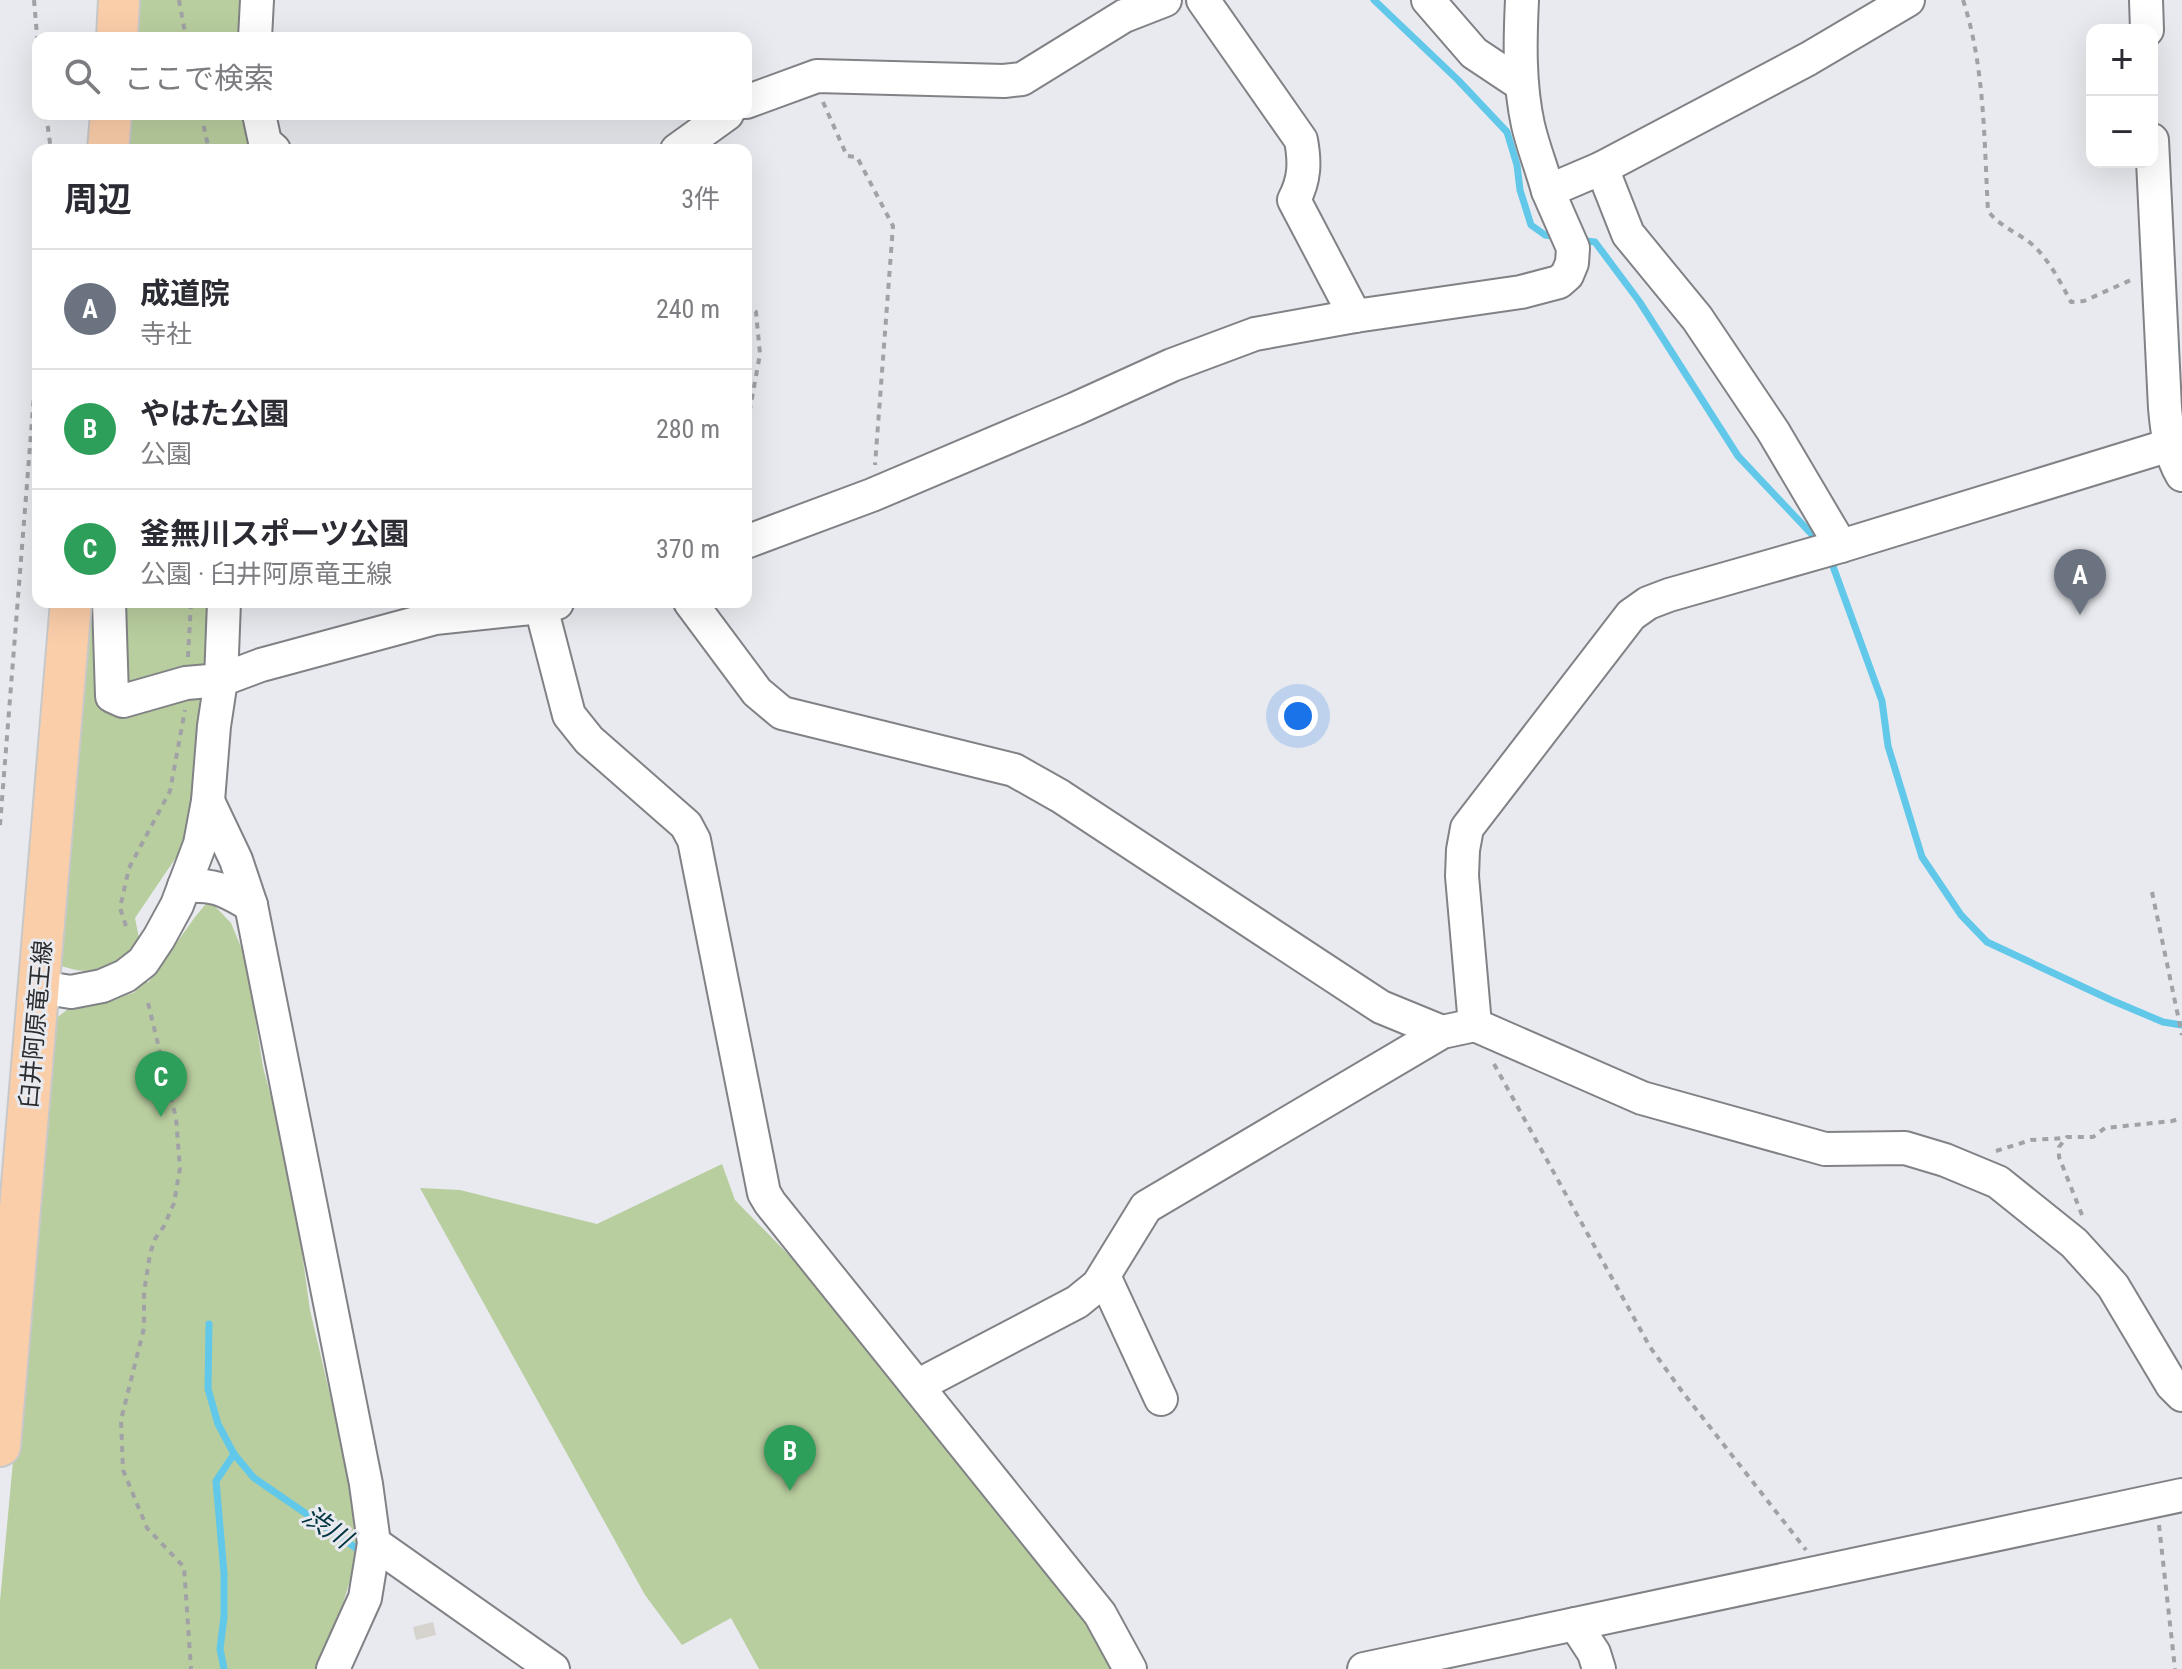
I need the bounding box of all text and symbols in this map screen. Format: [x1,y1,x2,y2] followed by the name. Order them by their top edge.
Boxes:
[2086,24,2158,168] map controls
[2086,24,2158,96] button: +
[32,32,752,120] search box
[60,54,104,98] icon: search
[124,61,274,96] text: ここで検索
[2086,96,2158,168] button: −
[64,179,132,219] text: 周辺
[681,184,720,214] text: 3件
[140,276,230,311] text: 成道院
[82,294,98,324] text: A
[656,294,720,324] text: 240 m
[140,319,192,349] text: 寺社
[140,396,289,431] text: やはた公園
[83,414,97,444] text: B
[656,414,720,444] text: 280 m
[140,439,192,469] text: 公園
[140,516,409,551] text: 釜無川スポーツ公園
[83,534,97,564] text: C
[656,534,720,564] text: 370 m
[2054,549,2106,615] pin: A
[140,559,392,589] text: 公園 · 臼井阿原竜王線
[1278,696,1318,736] your location
[15,939,57,1109] street label: 臼井阿原竜王線
[135,1051,187,1117] pin: C
[764,1425,816,1491] pin: B
[297,1500,359,1556] water label: 渋川

